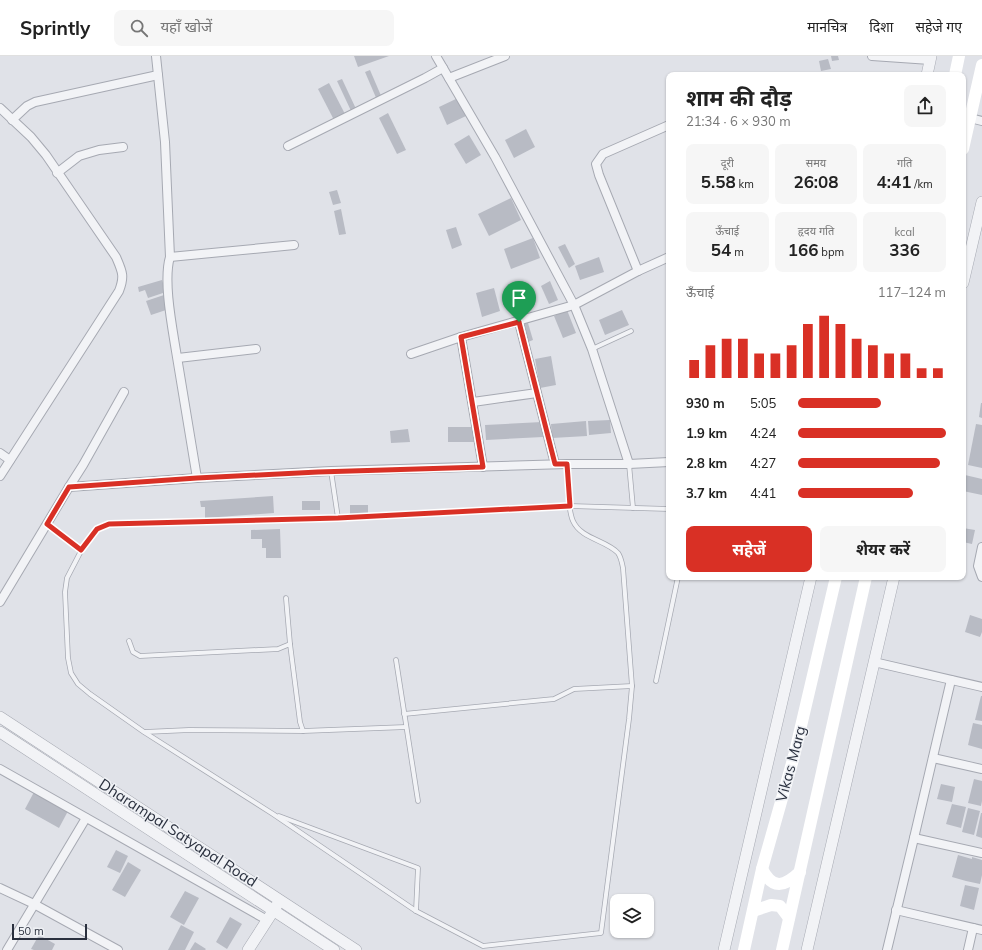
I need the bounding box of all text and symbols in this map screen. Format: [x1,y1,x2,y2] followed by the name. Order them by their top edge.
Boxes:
[114,10,394,46] search box
[20,16,90,40] text: Sprintly
[128,17,150,39] icon: search
[160,17,212,36] text: यहाँ खोजें
[807,18,847,36] text: मानचित्र
[869,18,893,36] text: दिशा
[915,18,962,36] text: सहेजे गए
[686,84,792,112] text: शाम की दौड़
[904,85,946,127] button: share
[686,113,791,129] text: 21:34 · 6 × 930 m
[721,156,734,170] text: दूरी
[806,156,826,170] text: समय
[897,156,912,170] text: गति
[701,171,736,192] text: 5.58
[793,171,839,192] text: 26:08
[877,171,911,192] text: 4:41
[736,177,754,191] text: km
[911,177,933,191] text: /km
[715,224,739,238] text: ऊँचाई
[798,224,834,238] text: हृदय गति
[895,225,915,239] text: kcal
[711,239,731,260] text: 54
[788,239,818,260] text: 166
[889,239,920,260] text: 336
[731,245,744,259] text: m
[818,245,844,259] text: bpm
[502,281,536,322] pin
[686,284,714,300] text: ऊँचाई
[878,284,946,300] text: 117–124 m
[508,287,530,309] icon: arrive
[686,395,725,411] text: 930 m
[750,395,776,411] text: 5:05
[686,425,727,441] text: 1.9 km
[750,425,776,441] text: 4:24
[686,455,727,471] text: 2.8 km
[750,455,776,471] text: 4:27
[686,485,727,501] text: 3.7 km
[750,485,776,501] text: 4:41
[686,526,812,572] button: सहेजें
[820,526,946,572] button: शेयर करें
[771,724,810,804] street label: Vikas Marg
[96,774,261,891] street label: Dharampal Satyapal Road
[610,894,654,938] map controls
[610,894,654,938] button: layers
[12,922,87,941] scale bar
[18,924,44,938] text: 50 m

